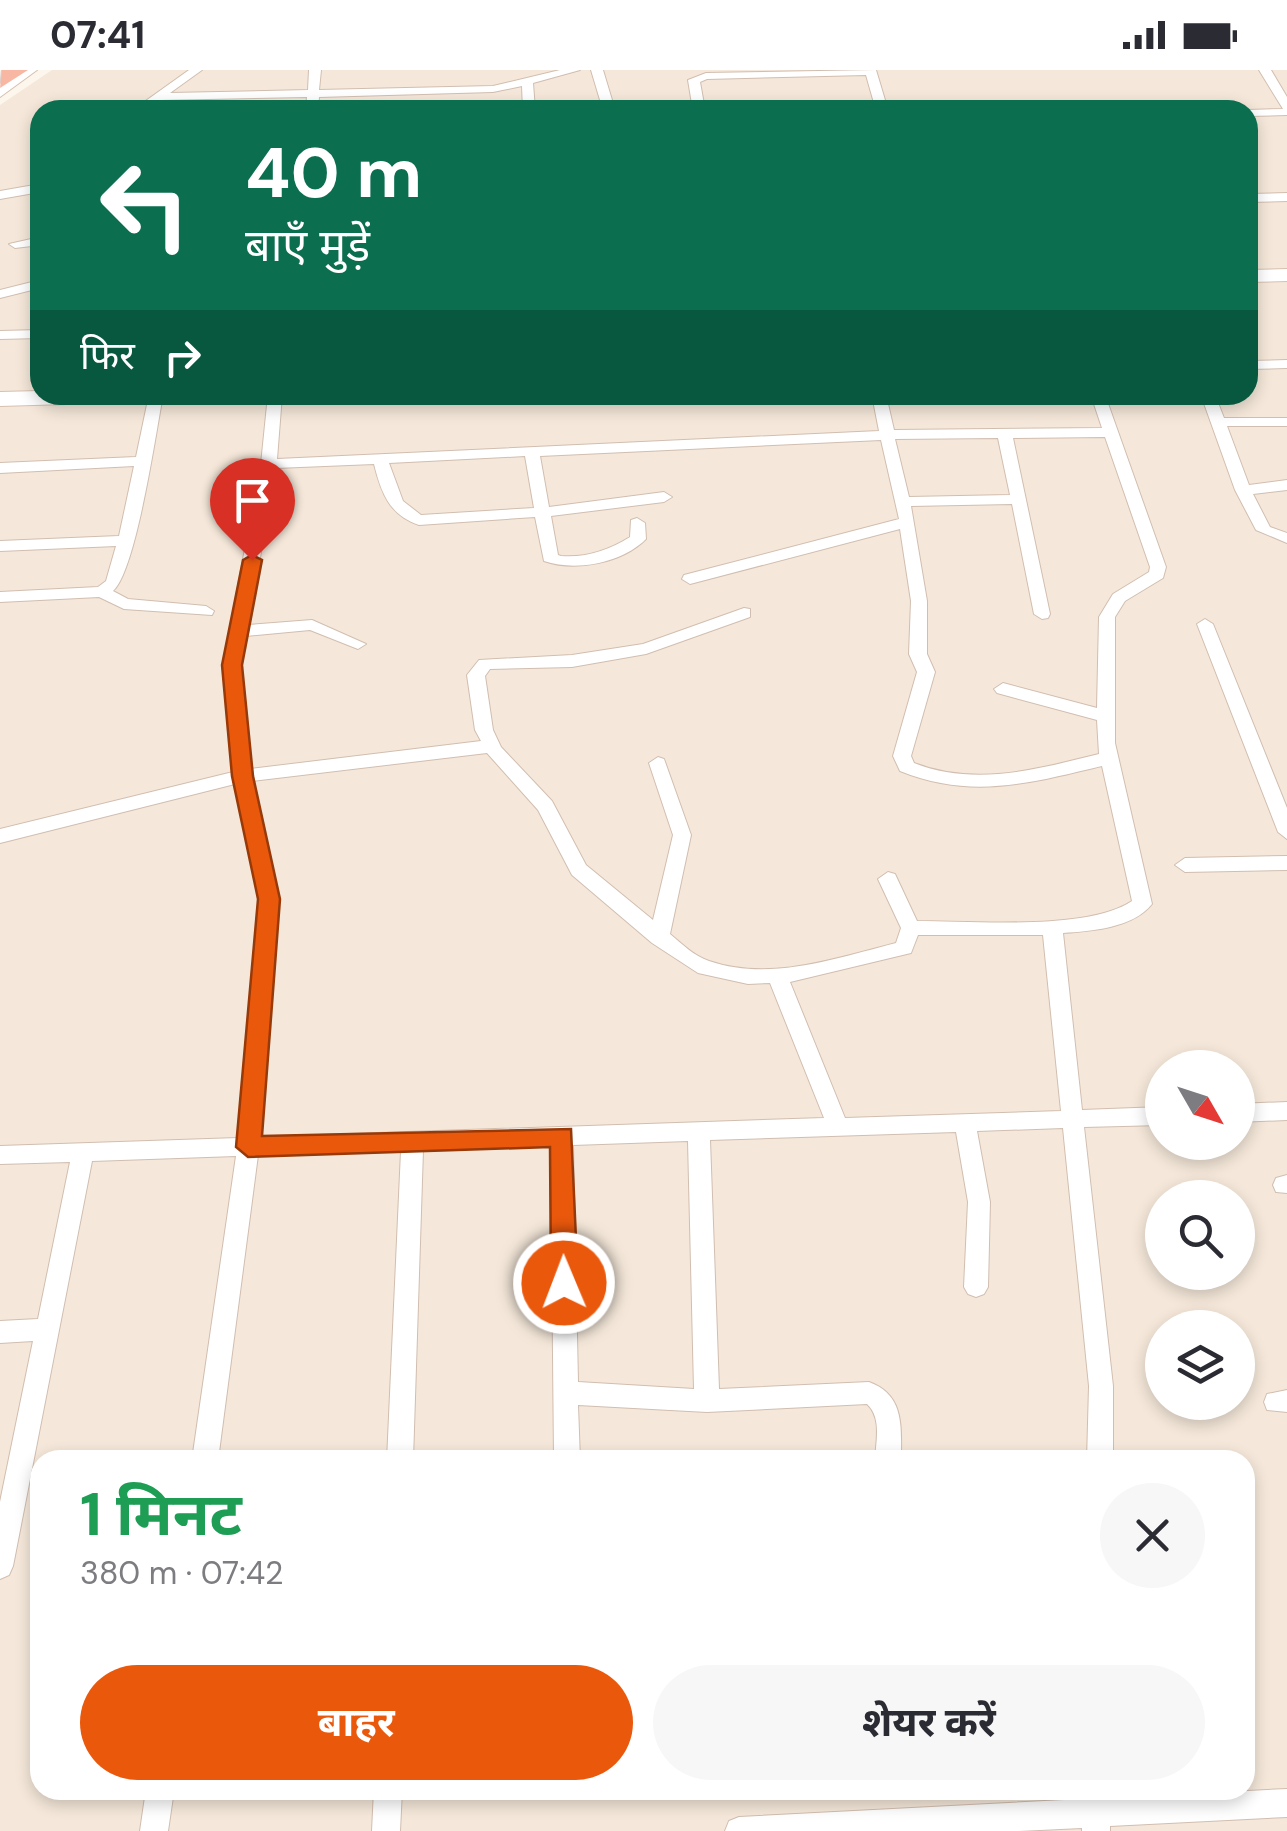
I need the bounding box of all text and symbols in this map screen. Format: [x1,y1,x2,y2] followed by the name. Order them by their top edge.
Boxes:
[50,10,145,60] text: 07:41
[245,128,422,219] text: 40 m
[80,140,210,270] icon: left
[245,216,370,275] text: बाएँ मुड़ें
[155,330,210,385] icon: right
[80,331,135,381] text: फिर
[210,458,295,561] pin
[225,473,280,528] icon: arrive
[1145,1050,1255,1160] north arrow
[1145,1050,1255,1420] map controls
[1145,1180,1255,1290] button: search
[512,1231,616,1335] position arrow
[1145,1310,1255,1420] button: layers
[80,1475,242,1554] text: 1 मिनट
[1100,1483,1205,1588] button: close
[80,1552,284,1594] text: 380 m · 07:42
[80,1665,633,1780] button: बाहर
[653,1665,1205,1780] button: शेयर करें

